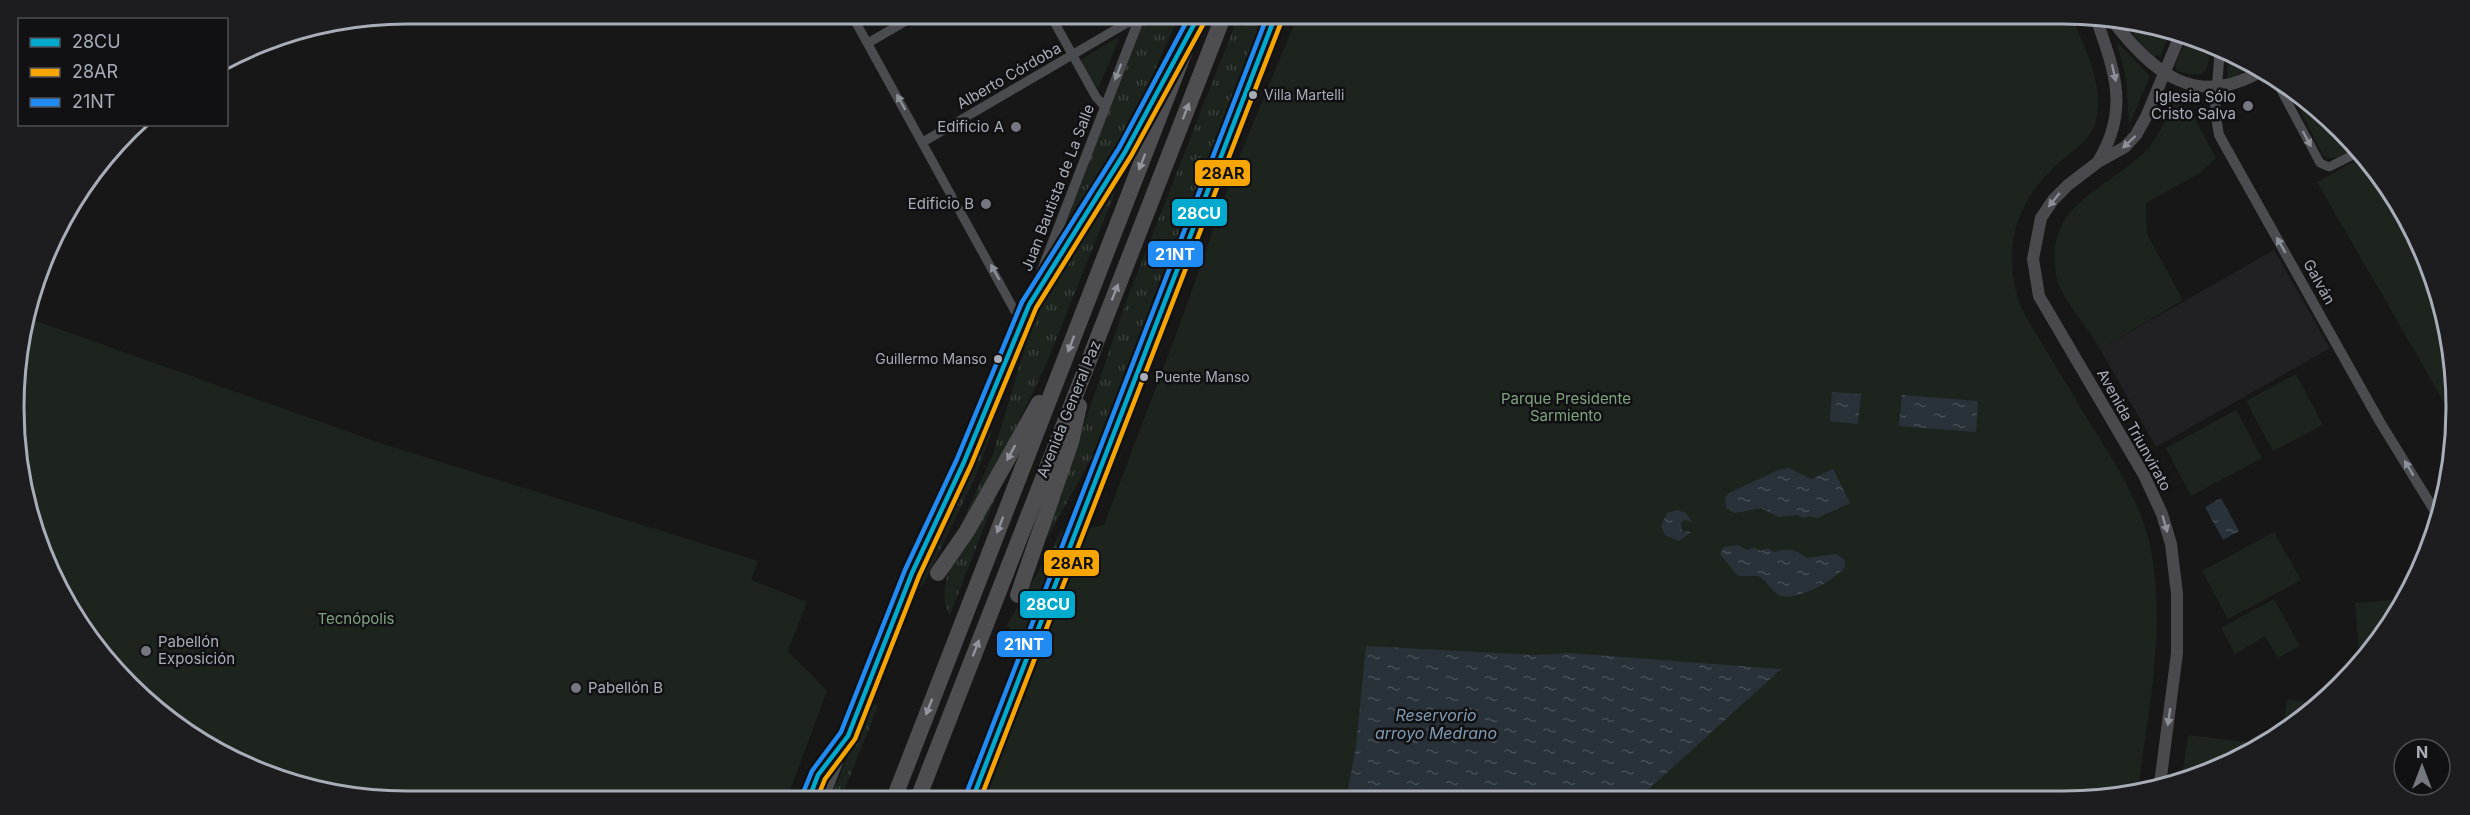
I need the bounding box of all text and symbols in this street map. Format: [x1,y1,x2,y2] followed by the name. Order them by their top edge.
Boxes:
[18,18,228,126] legend
[72,31,121,52] text: 28CU
[953,38,1064,113] street label: Alberto Córdoba
[72,61,119,82] text: 28AR
[1113,63,1123,81] one-way arrow
[2110,64,2120,83] one-way arrow
[1264,86,1344,103] place label: Villa Martelli
[2151,87,2236,123] place label: Iglesia Sólo Cristo Salva
[1247,89,1259,101] marker: Villa Martelli
[72,91,115,112] text: 21NT
[896,93,906,110] one-way arrow
[2241,99,2255,113] marker: Iglesia Sólo Cristo Salva
[1017,102,1098,274] street label: Juan Bautista de La Salle
[1182,102,1192,120] one-way arrow
[937,117,1004,136] place label: Edificio A
[1009,120,1023,134] marker: Edificio A
[2302,131,2312,148] one-way arrow
[2121,135,2136,149] one-way arrow
[1136,153,1146,171] one-way arrow
[1194,159,1251,187] line badge: 28AR
[1202,163,1245,183] text: 28AR
[2048,192,2061,208] one-way arrow
[908,194,974,213] place label: Edificio B
[979,197,993,211] marker: Edificio B
[1171,198,1228,227] line badge: 28CU
[1177,203,1221,223] text: 28CU
[2276,236,2286,253] one-way arrow
[1147,240,1204,268] line badge: 21NT
[1155,244,1195,264] text: 21NT
[2299,256,2340,308] street label: Galván
[990,264,1000,281] one-way arrow
[1111,283,1121,301] one-way arrow
[1066,335,1076,353] one-way arrow
[1032,337,1105,480] street label: Avenida General Paz
[875,350,987,367] place label: Guillermo Manso
[992,353,1004,365] marker: Guillermo Manso
[2093,366,2176,494] street label: Avenida Triunvirato
[1155,368,1250,385] place label: Puente Manso
[1138,371,1150,383] marker: Puente Manso
[1501,389,1631,425] park label: Parque Presidente Sarmiento
[1006,445,1016,462] one-way arrow
[2403,460,2414,476] one-way arrow
[2161,515,2170,533] one-way arrow
[995,517,1005,535] one-way arrow
[1043,549,1100,577] line badge: 28AR
[1051,553,1094,573] text: 28AR
[1019,590,1076,619] line badge: 28CU
[1026,594,1070,614] text: 28CU
[317,609,395,628] park label: Tecnópolis
[996,630,1053,658] line badge: 21NT
[158,632,235,668] place label: Pabellón Exposición
[1004,634,1044,654] text: 21NT
[972,639,981,657] one-way arrow
[139,644,153,658] marker: Pabellón Exposición
[588,678,663,697] place label: Pabellón B
[569,681,583,695] marker: Pabellón B
[924,698,934,716] one-way arrow
[1375,705,1497,743] water label: Reservorio arroyo Medrano
[2165,708,2174,727] one-way arrow
[2392,737,2452,797] north arrow
[2416,742,2428,762] text: N

